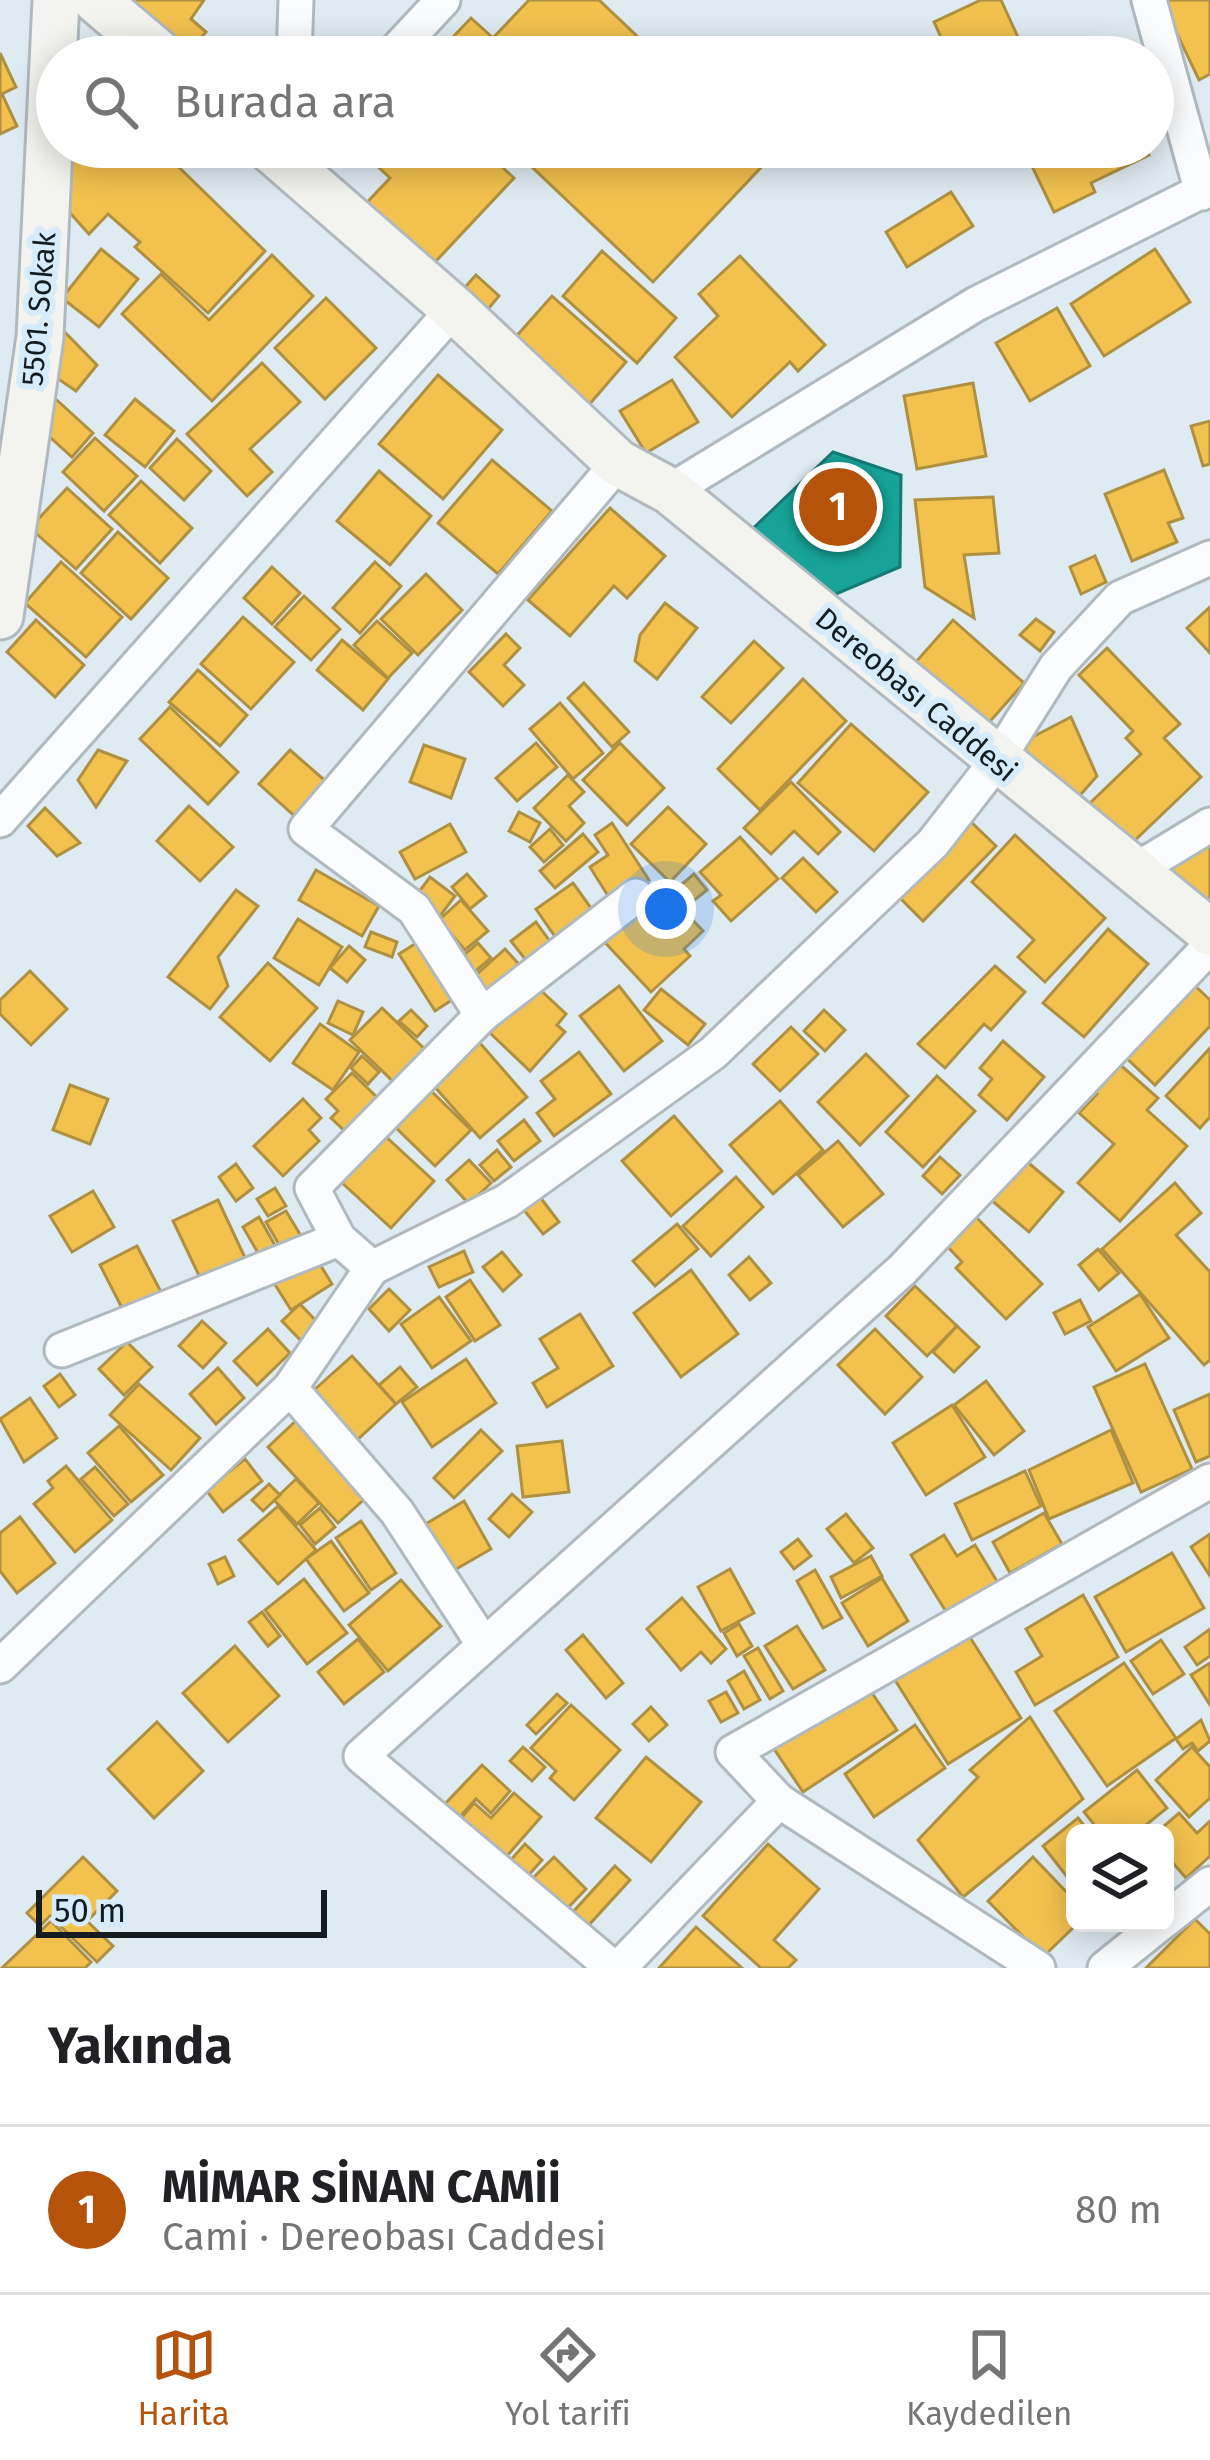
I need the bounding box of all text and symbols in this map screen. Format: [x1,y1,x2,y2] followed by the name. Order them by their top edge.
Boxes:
[36,36,1174,168] search box
[78,69,144,135] icon: search
[174,75,396,129] text: Burada ara
[14,230,64,388] street label: 5501. Sokak
[799,462,877,552] pin: 1
[808,600,1024,790] street label: Dereobası Caddesi
[636,879,696,939] your location
[1066,1824,1174,1932] map controls
[1066,1824,1174,1932] button: layers
[36,1884,327,1937] scale bar
[54,1891,126,1931] text: 50 m
[48,2015,232,2077] text: Yakında
[162,2160,561,2214] text: MİMAR SİNAN CAMİİ
[78,2187,96,2233] text: 1
[1075,2187,1162,2233] text: 80 m
[162,2214,606,2260] text: Cami · Dereobası Caddesi
[138,2322,230,2434] tab: Harita
[505,2322,631,2434] tab: Yol tarifi
[906,2322,1072,2434] tab: Kaydedilen

